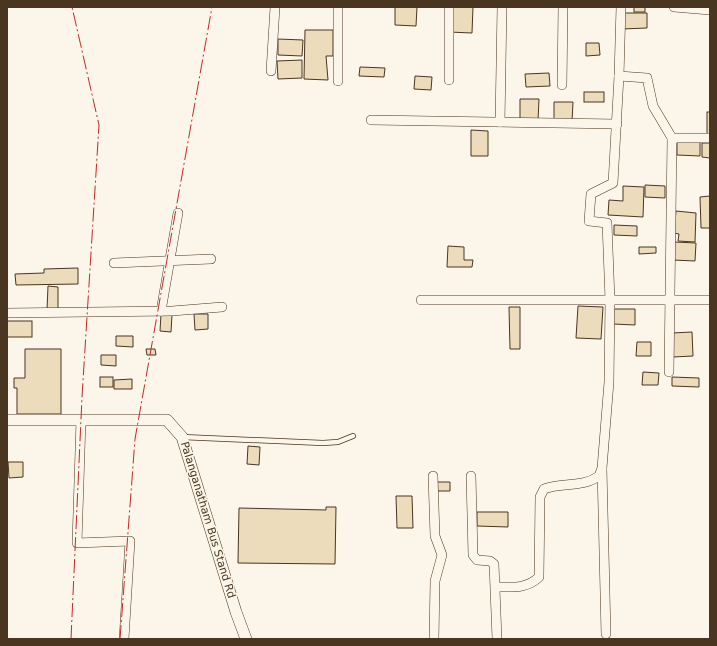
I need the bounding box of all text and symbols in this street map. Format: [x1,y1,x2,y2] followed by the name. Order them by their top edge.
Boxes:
[178,440,238,600] street label: Palanganatham Bus Stand Rd

